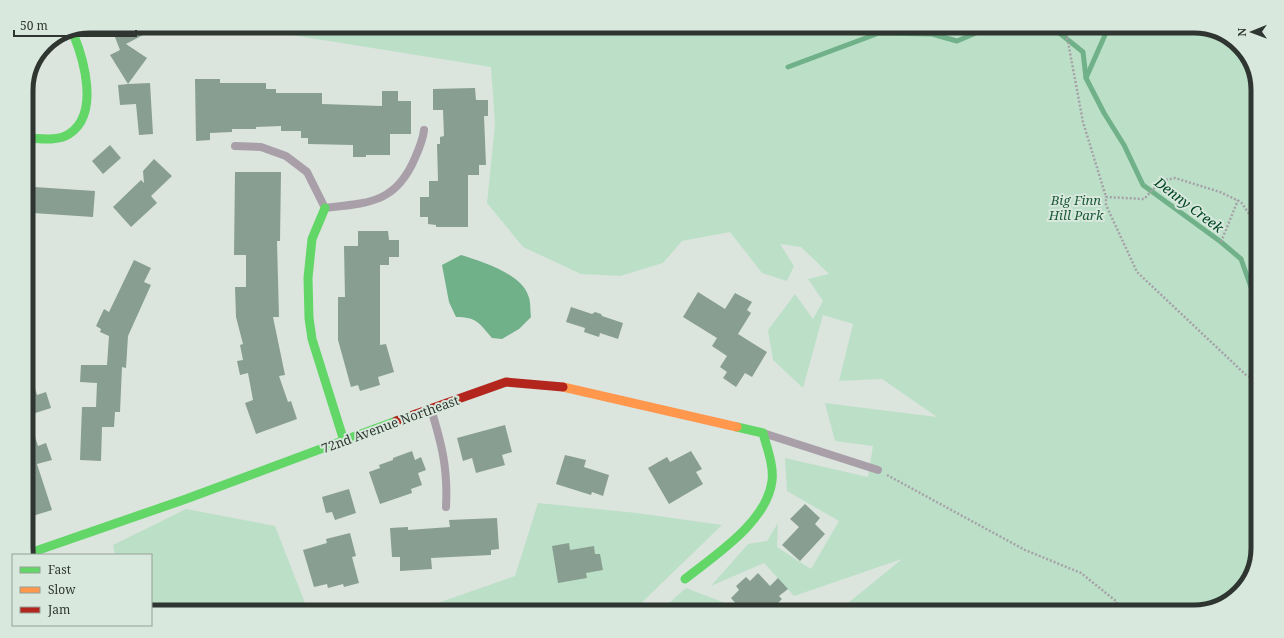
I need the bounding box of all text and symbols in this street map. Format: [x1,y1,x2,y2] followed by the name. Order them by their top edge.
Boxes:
[14,12,136,38] scale bar
[1232,12,1272,52] north arrow
[20,17,48,34] text: 50 m
[1234,27,1249,37] text: N
[1150,172,1228,237] water label: Denny Creek
[1048,191,1104,224] park label: Big Finn Hill Park
[319,391,462,457] street label: 72nd Avenue Northeast
[12,554,152,626] legend
[48,561,71,578] text: Fast
[48,581,76,598] text: Slow
[47,601,70,618] text: Jam

